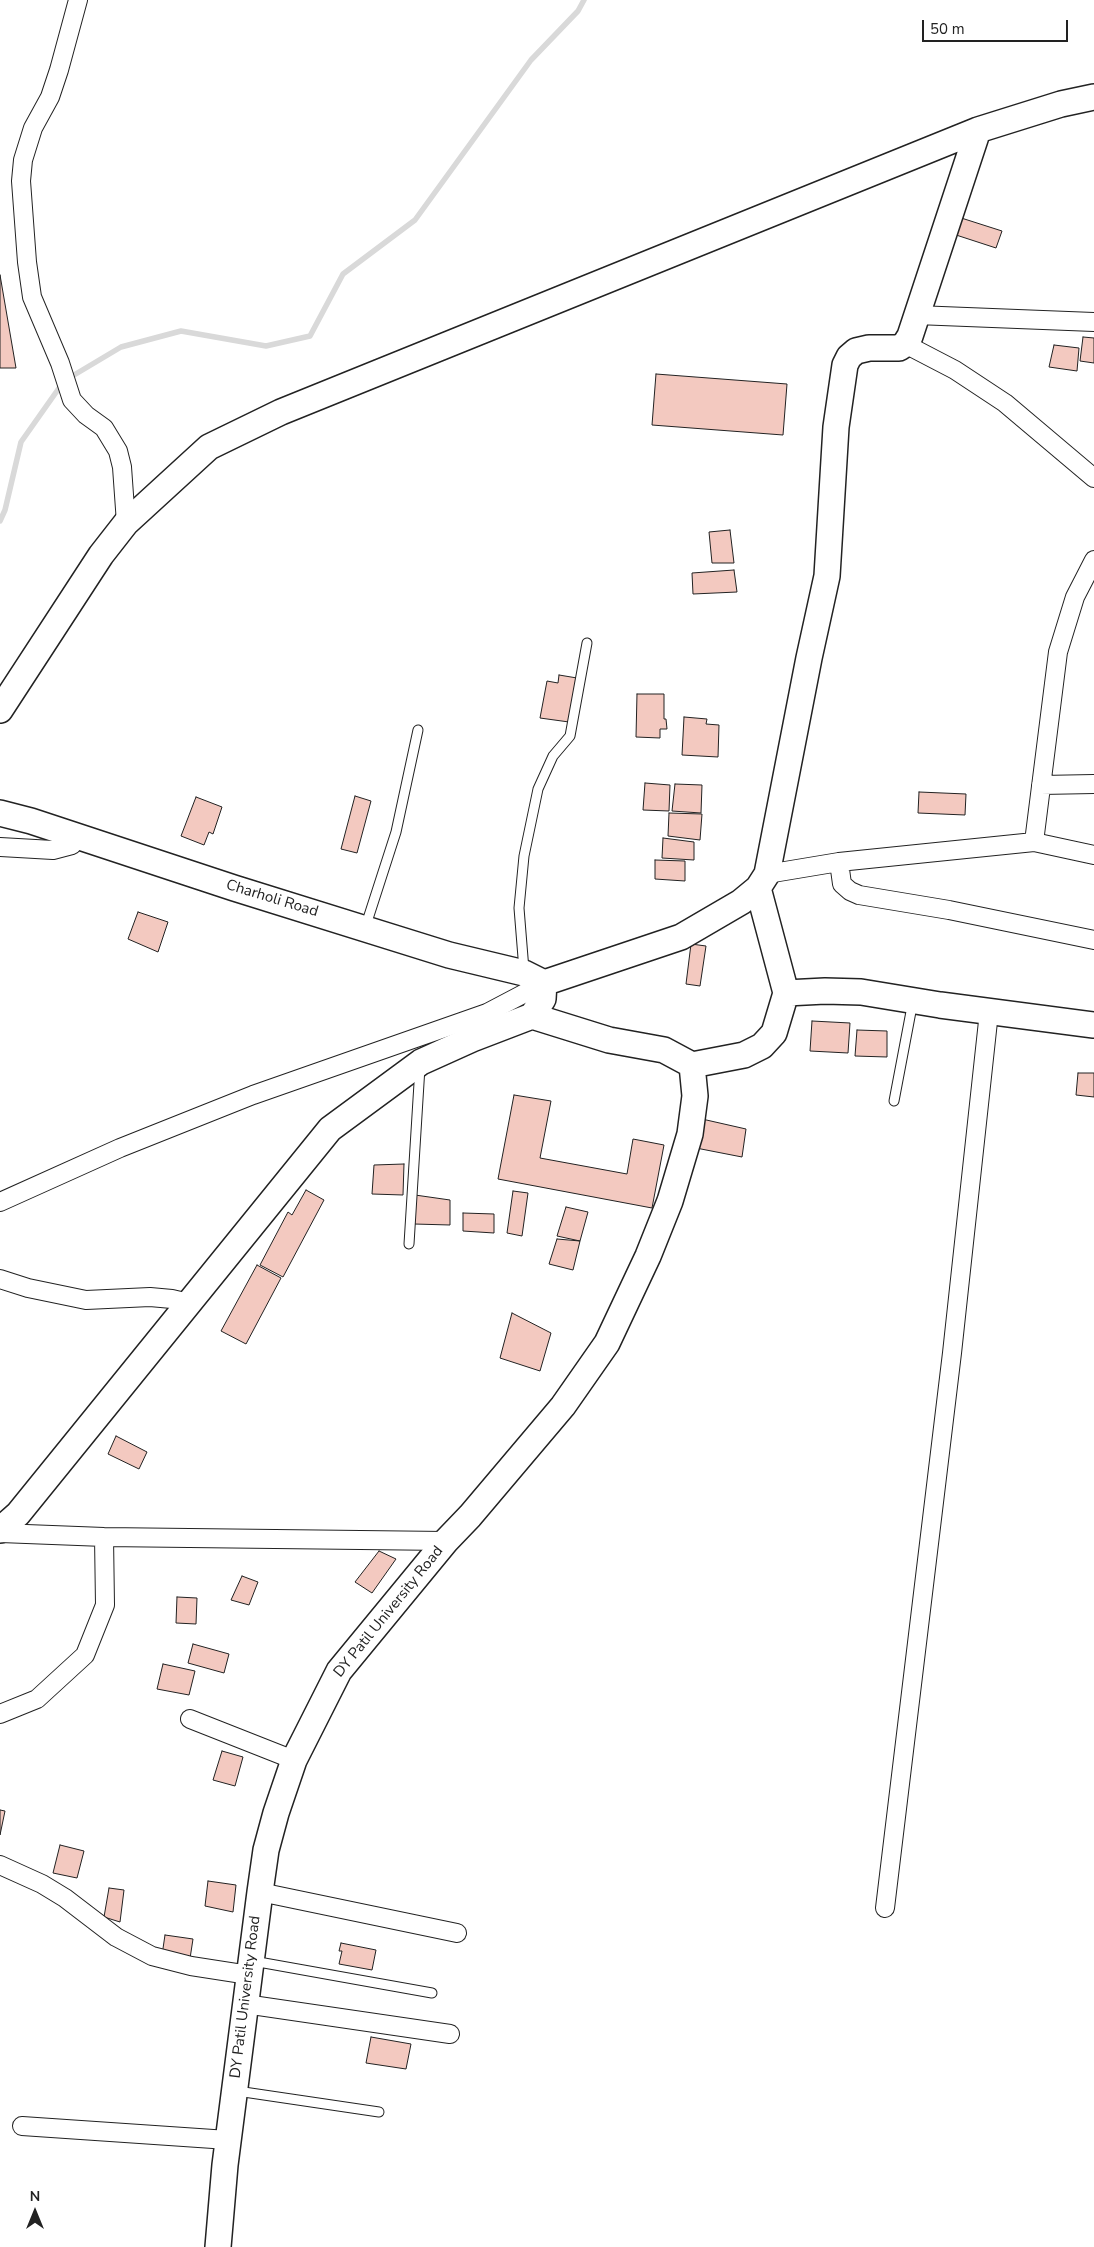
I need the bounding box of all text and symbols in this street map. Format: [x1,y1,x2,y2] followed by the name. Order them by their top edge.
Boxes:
[924,10,1070,42] scale bar
[930,19,965,39] text: 50 m
[224,876,320,922] street label: Charholi Road
[330,1543,448,1681] street label: DY Patil University Road
[227,1915,265,2079] street label: DY Patil University Road
[10,2187,60,2237] north arrow
[30,2187,40,2206] text: N

